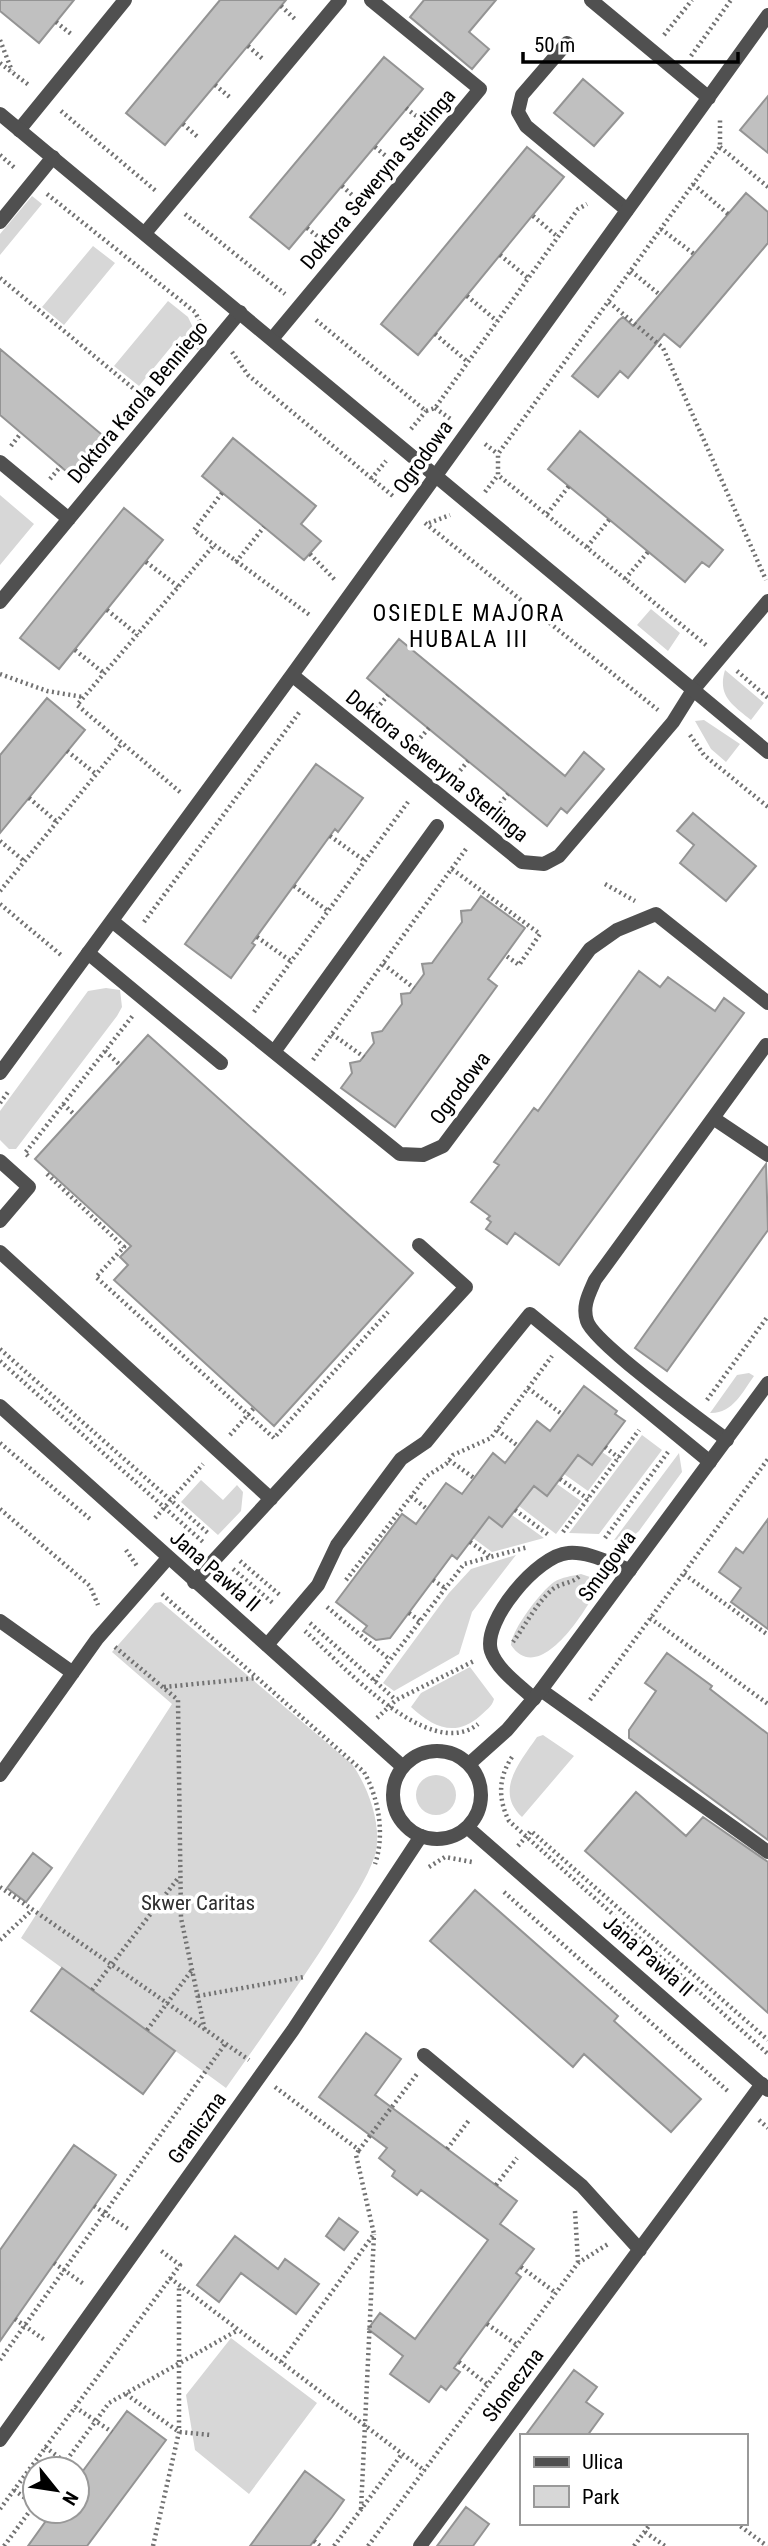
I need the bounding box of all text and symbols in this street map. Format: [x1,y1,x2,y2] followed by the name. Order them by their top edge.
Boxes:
[523,21,738,65] scale bar
[534,33,575,57] text: 50 m
[296,84,460,274] street label: Doktora Seweryna Sterlinga
[63,316,213,488] street label: Doktora Karola Benniego
[388,416,458,498] street label: Ogrodowa
[373,600,565,653] district label: OSIEDLE MAJORA HUBALA III
[341,685,533,847] street label: Doktora Seweryna Sterlinga
[425,1047,495,1129] street label: Ogrodowa
[165,1525,265,1617] street label: Jana Pawła II
[573,1526,641,1606] street label: Smugowa
[141,1891,255,1915] park label: Skwer Caritas
[598,1910,698,2002] street label: Jana Pawła II
[163,2088,231,2168] street label: Graniczna
[478,2343,548,2427] street label: Słoneczna
[520,2434,747,2525] legend
[582,2450,623,2474] text: Ulica
[21,2455,91,2525] north arrow
[582,2485,620,2509] text: Park
[57,2487,83,2509] text: N

